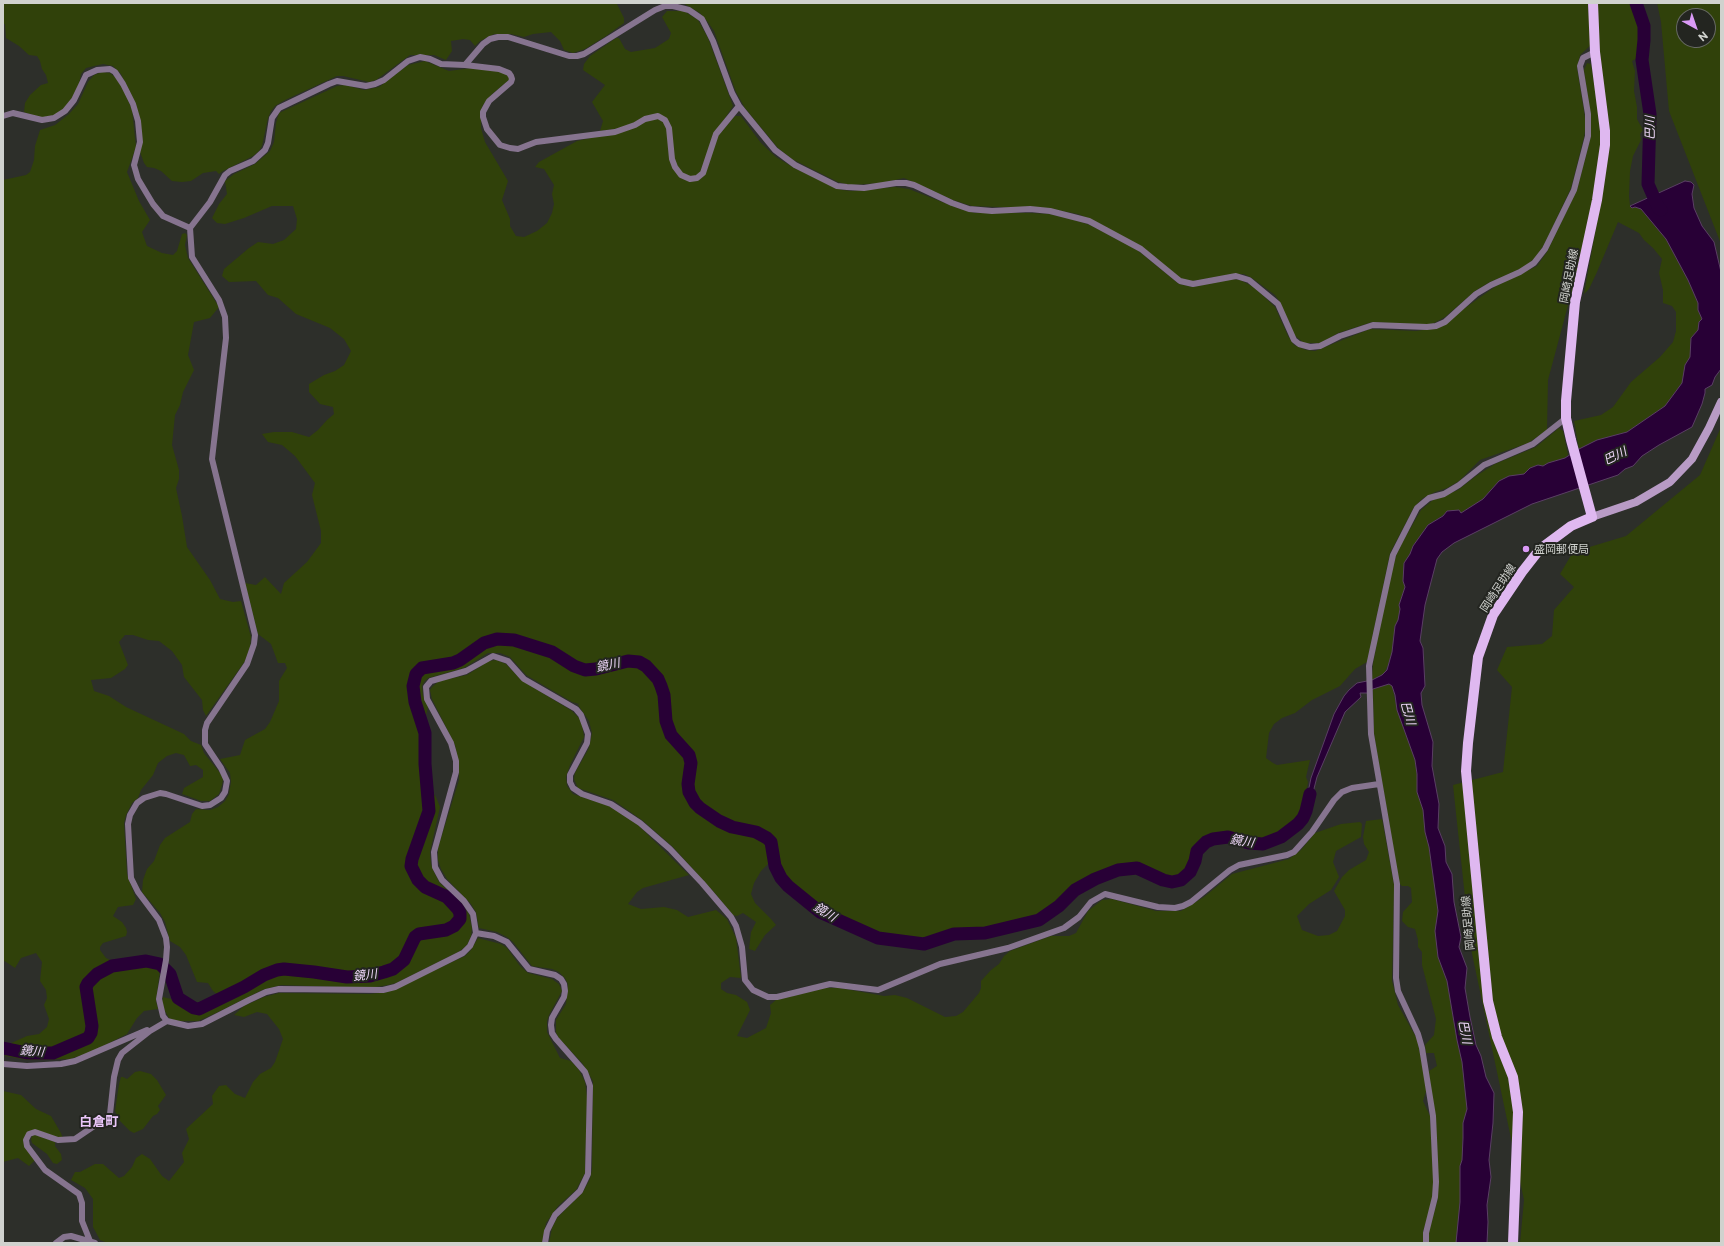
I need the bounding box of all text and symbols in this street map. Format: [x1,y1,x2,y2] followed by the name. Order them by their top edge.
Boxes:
[1676,8,1716,48] north arrow
[1696,29,1711,44] text: N
[1643,116,1657,140] water label: 巴川
[1557,248,1581,304] street label: 岡崎足助線
[1601,444,1629,468] water label: 巴川
[1534,542,1589,556] place label: 盛岡郵便局
[1521,544,1531,554] marker: 盛岡郵便局
[1477,561,1519,615] street label: 岡崎足助線
[595,655,621,675] water label: 鏡川
[1398,700,1418,726] water label: 巴川
[1229,832,1255,850] water label: 鏡川
[1459,895,1477,951] street label: 岡崎足助線
[811,900,839,924] water label: 鏡川
[352,966,378,984] water label: 鏡川
[1456,1019,1474,1045] water label: 巴川
[19,1043,45,1059] water label: 鏡川
[80,1114,118,1130] district label: 白倉町

